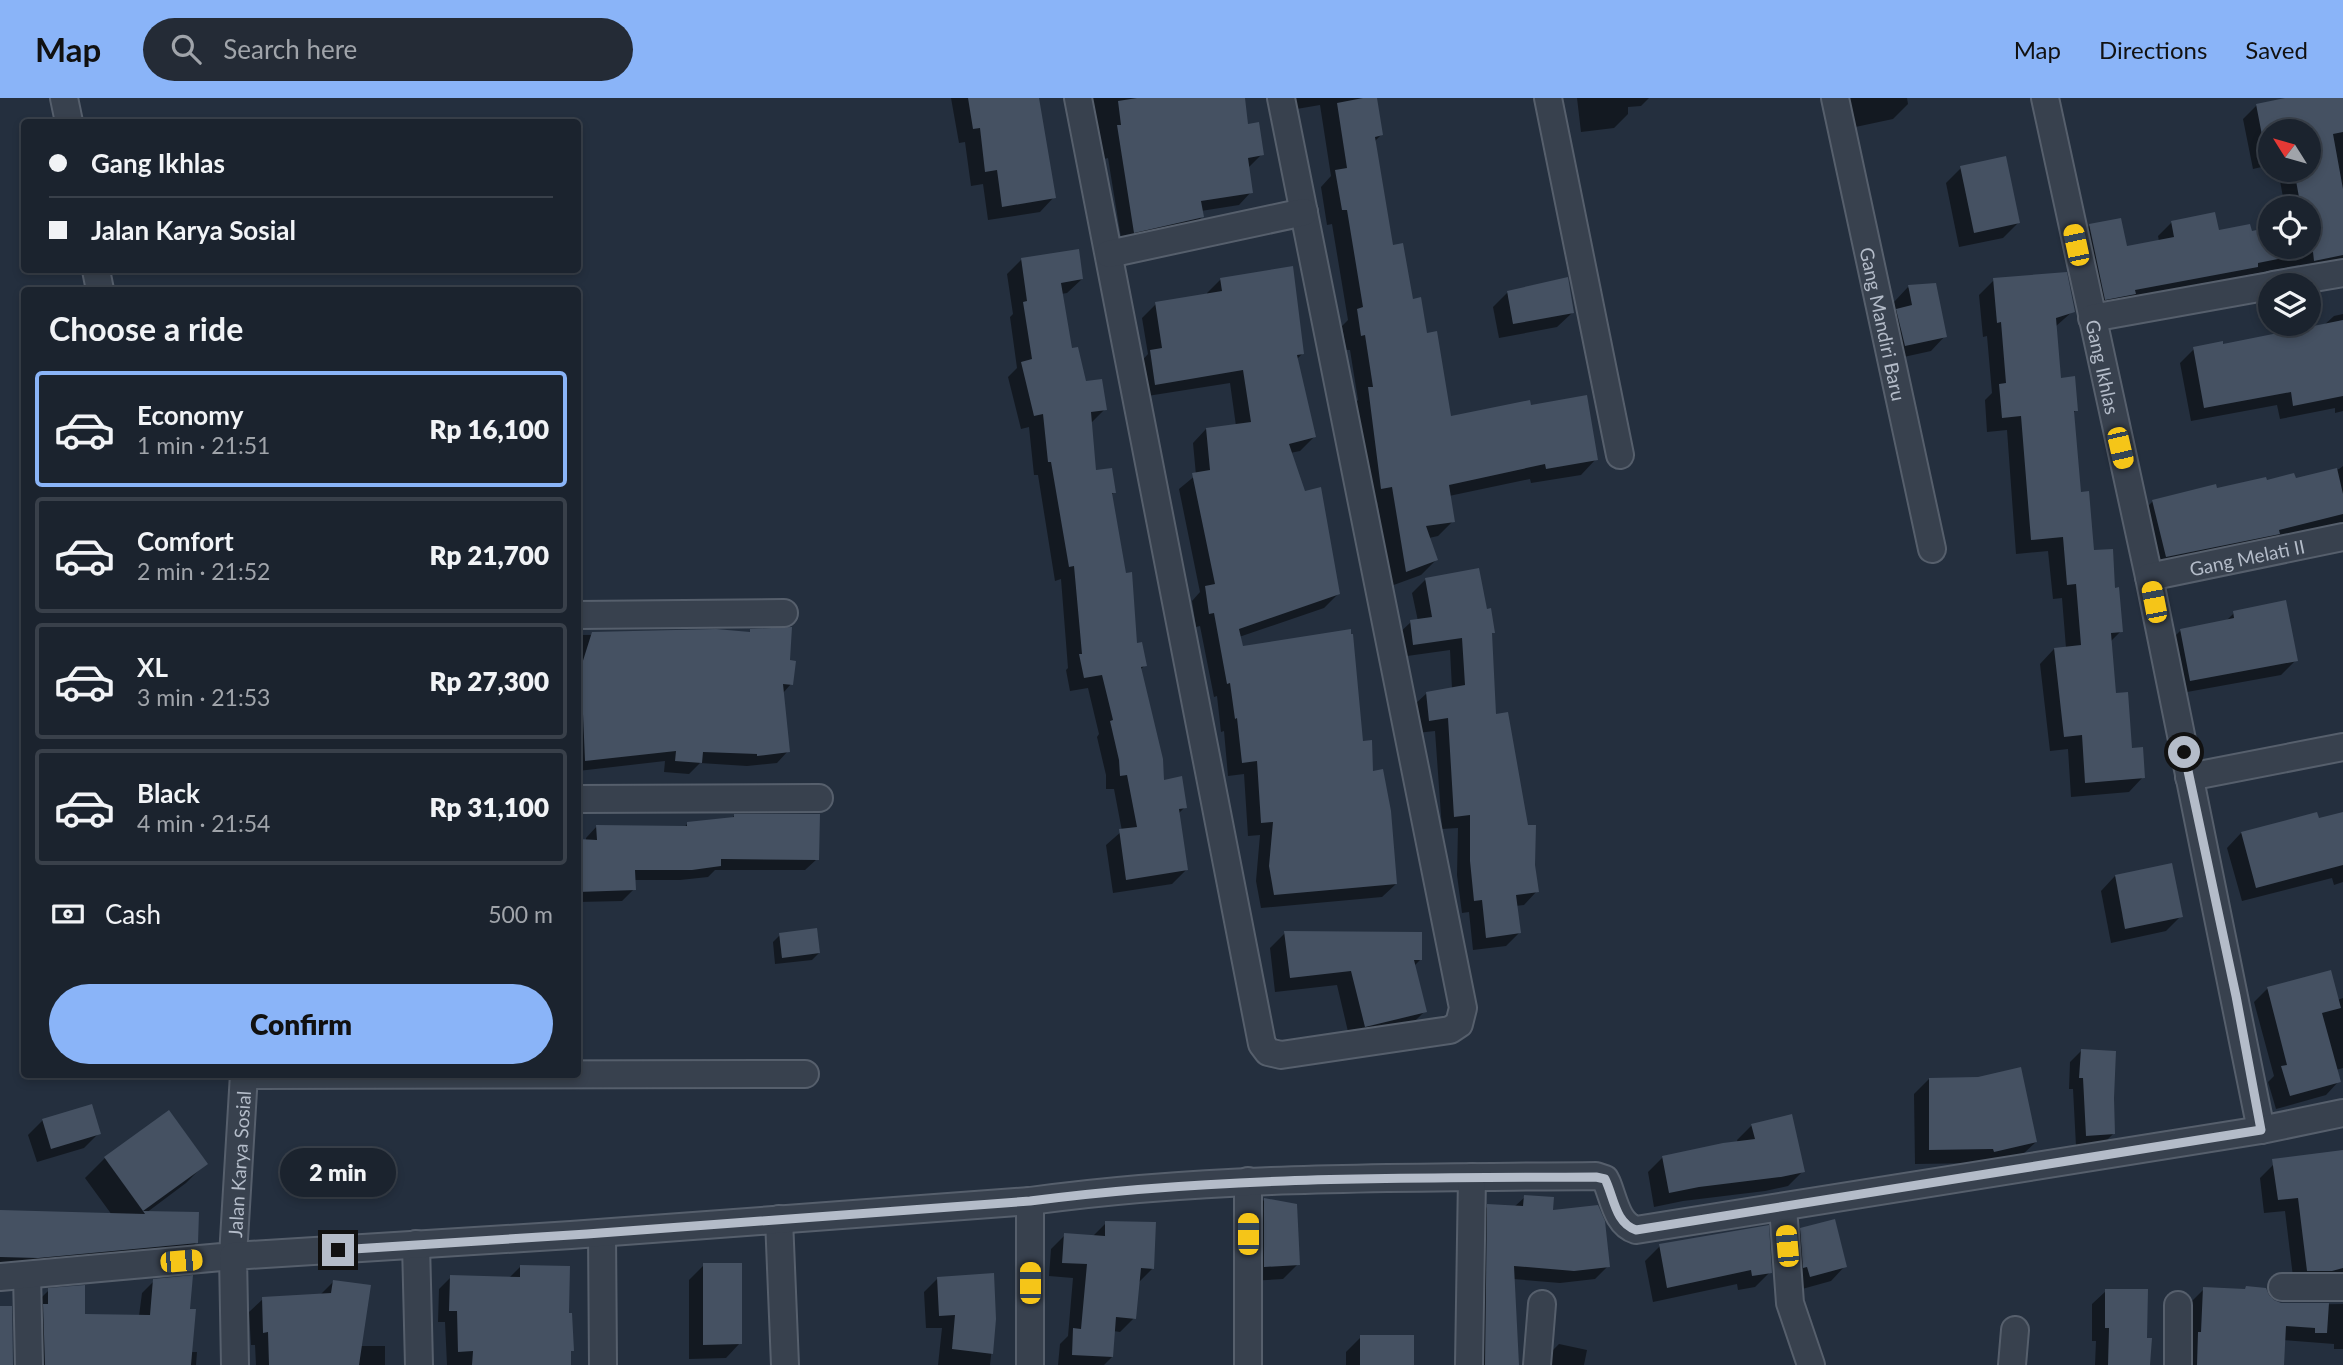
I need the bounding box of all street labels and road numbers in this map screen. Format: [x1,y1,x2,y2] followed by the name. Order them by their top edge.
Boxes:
[1856,245,1911,403] street label: Gang Mandiri Baru
[2082,317,2125,416] street label: Gang Ikhlas
[2187,534,2307,580] street label: Gang Melati II
[223,1090,254,1238] street label: Jalan Karya Sosial

